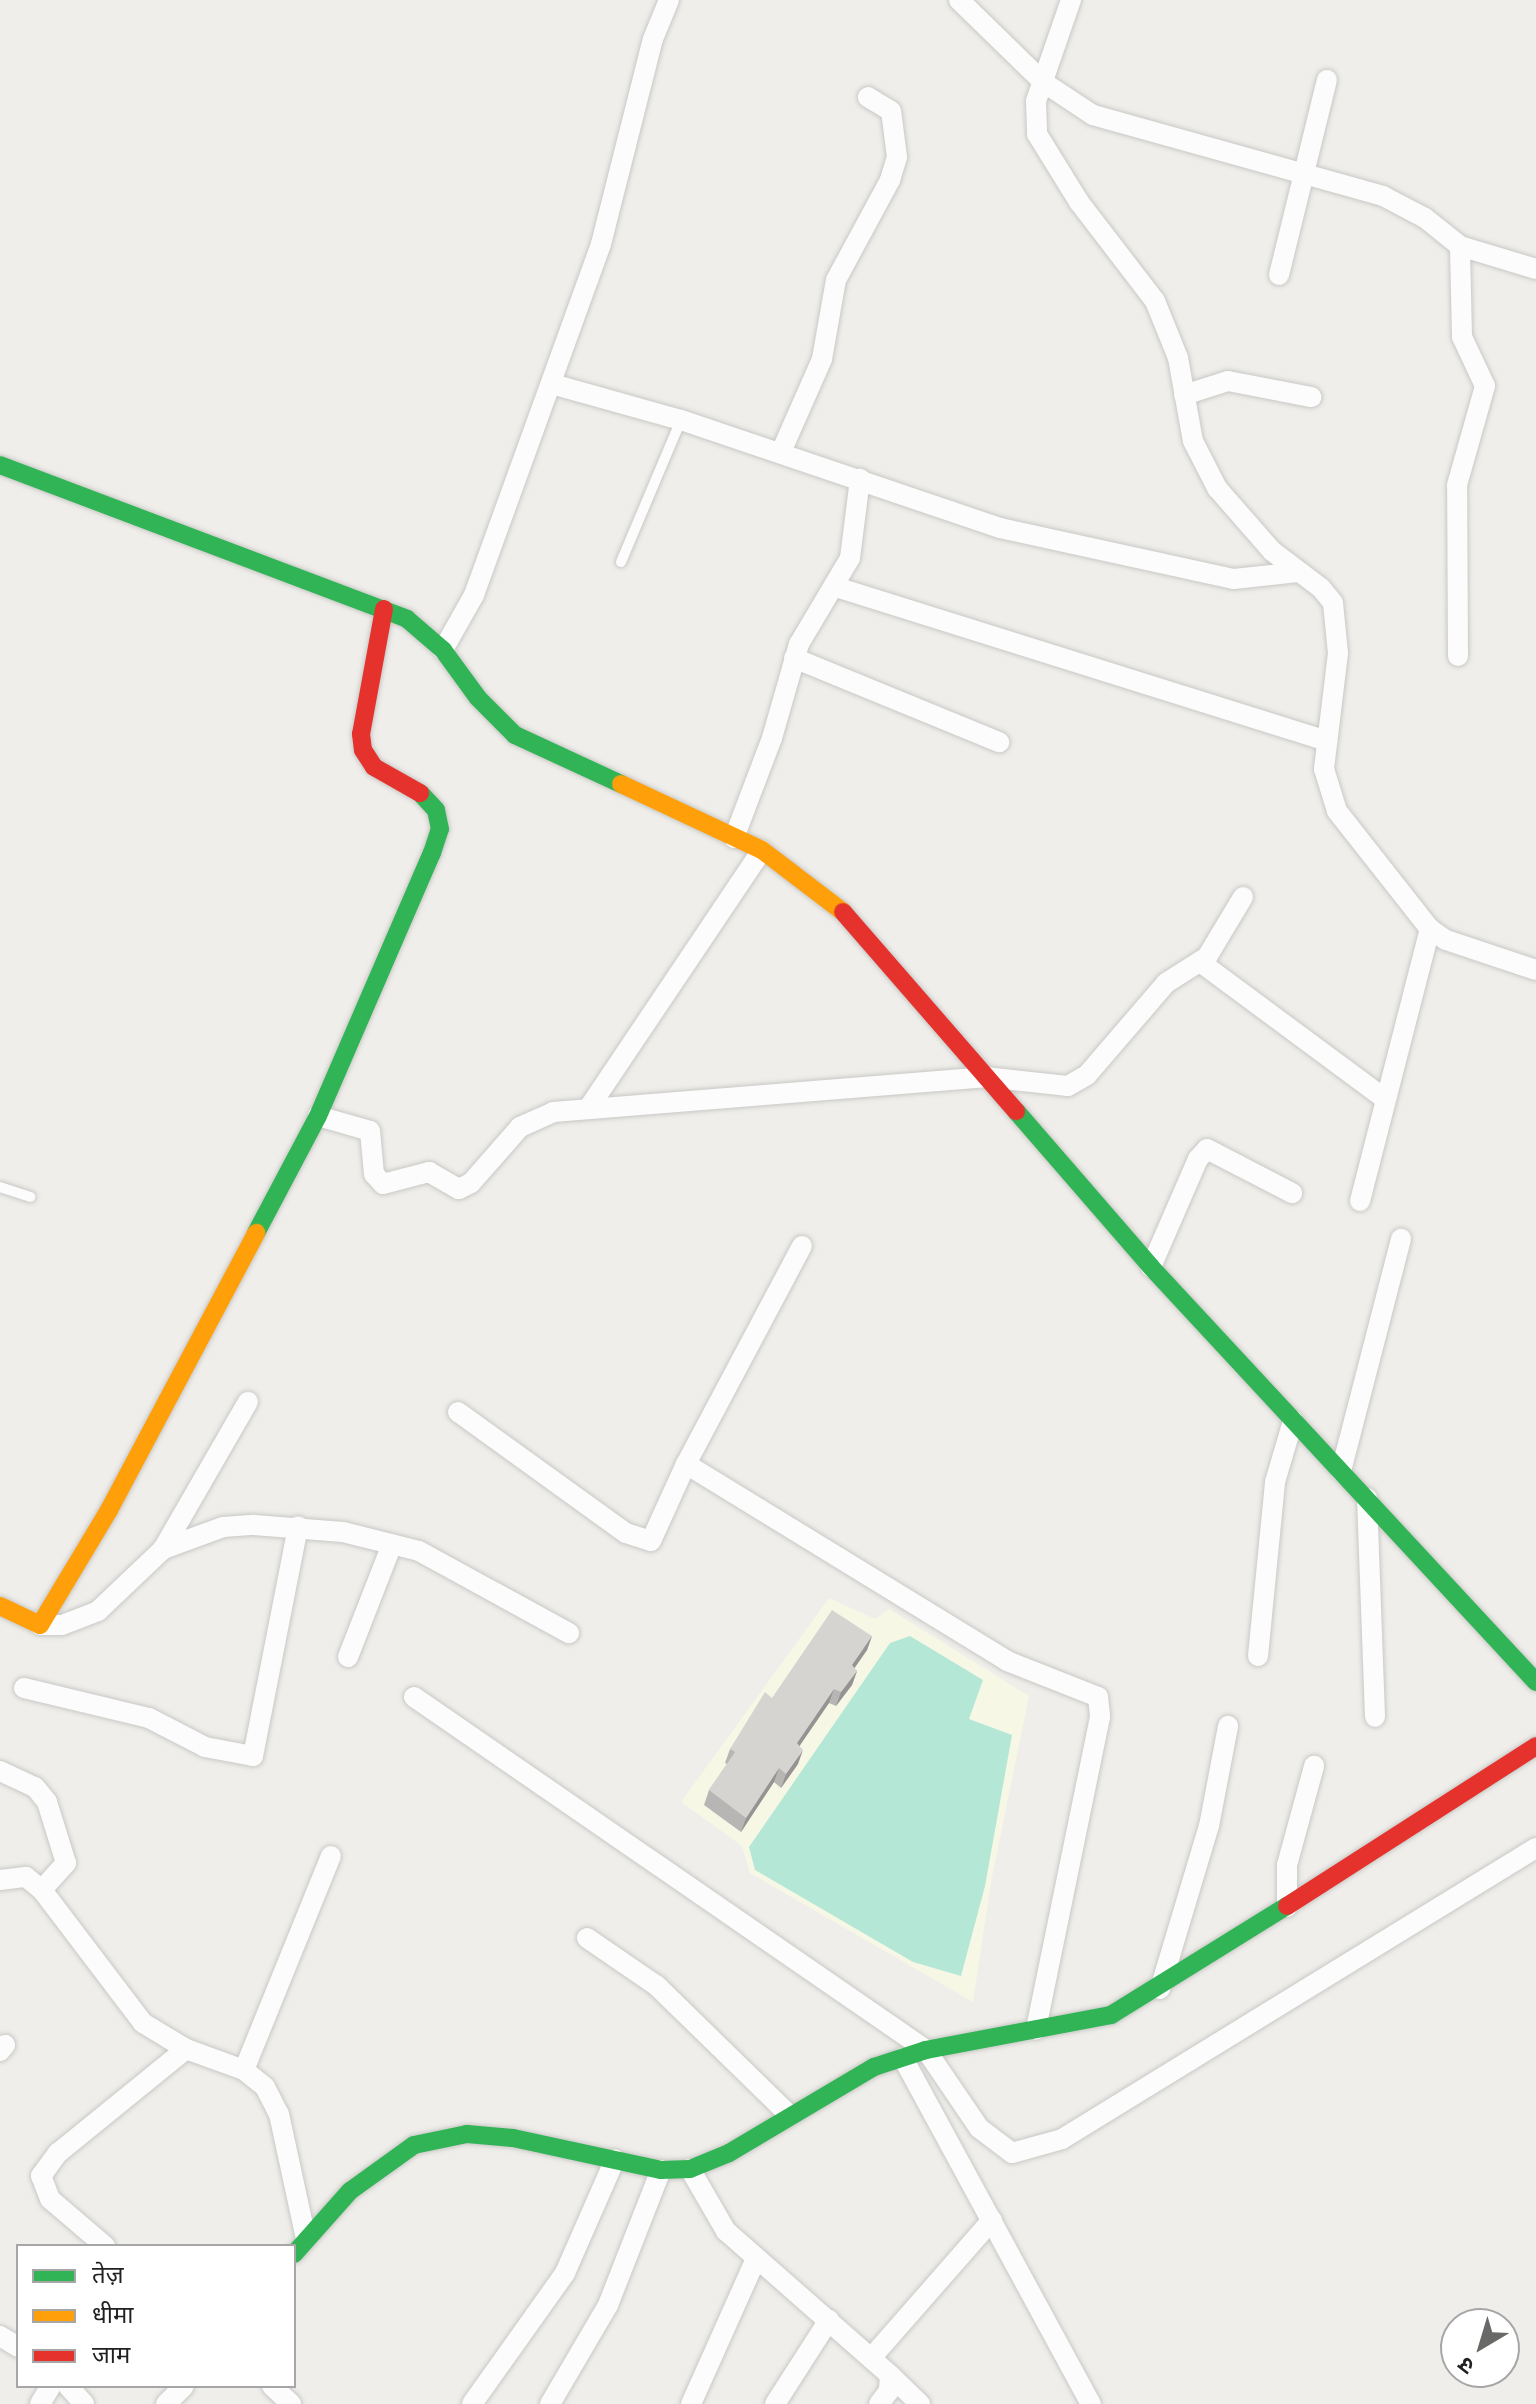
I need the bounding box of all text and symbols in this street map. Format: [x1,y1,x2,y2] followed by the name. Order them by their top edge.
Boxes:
[16,2244,296,2388] legend
[92,2260,124,2290] text: तेज़
[92,2300,134,2330] text: धीमा
[1440,2308,1520,2388] north arrow
[92,2340,130,2370] text: जाम
[1453,2351,1480,2380] text: उ

